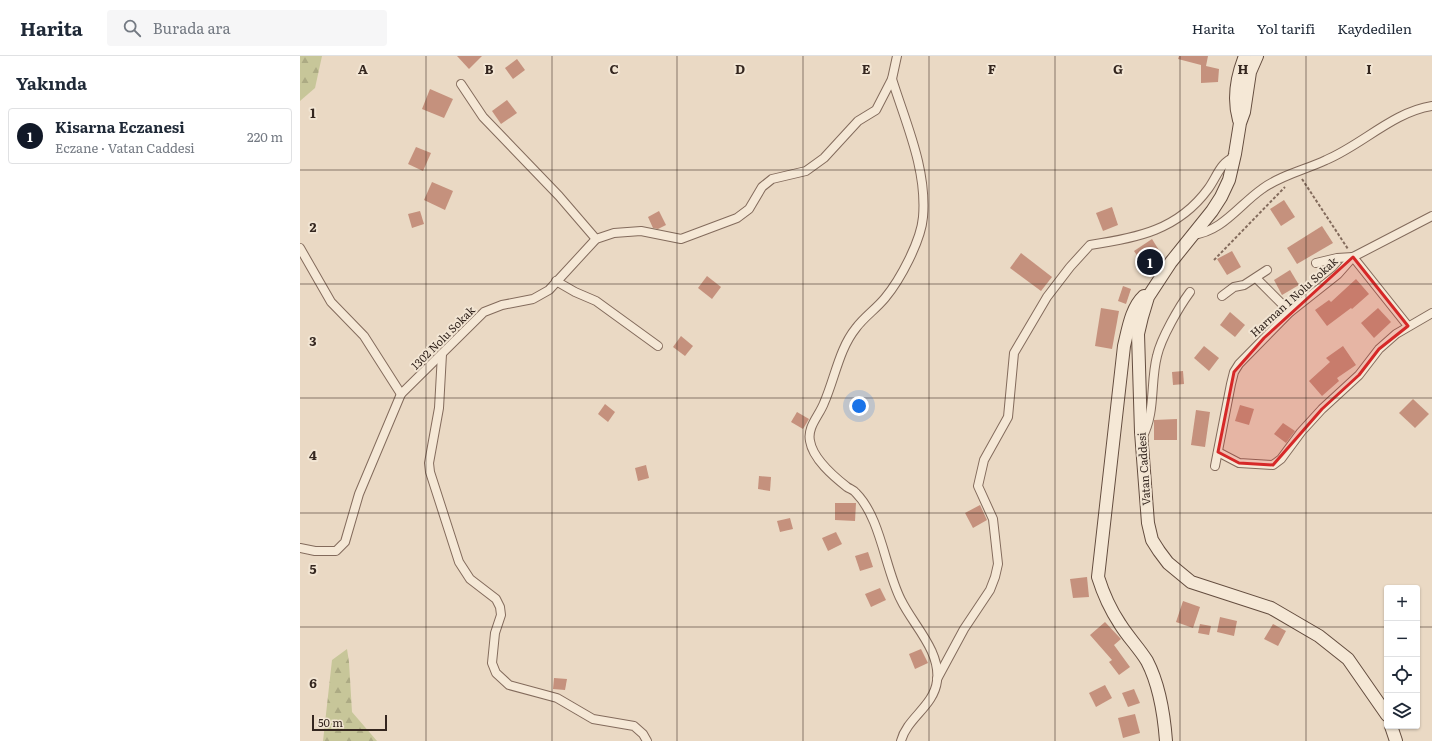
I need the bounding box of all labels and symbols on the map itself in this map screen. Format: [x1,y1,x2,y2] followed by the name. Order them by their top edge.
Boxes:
[358,59,368,78] text: A
[485,59,494,78] text: B
[609,59,619,78] text: C
[735,59,745,78] text: D
[862,59,871,78] text: E
[988,59,996,78] text: F
[1113,59,1123,78] text: G
[1238,59,1249,78] text: H
[1366,59,1372,78] text: I
[310,103,316,122] text: 1
[310,217,317,236] text: 2
[1137,247,1163,277] pin: 1
[1246,252,1341,340] street label: Harman 1 Nolu Sokak
[407,302,478,373] street label: 1302 Nolu Sokak
[309,331,317,350] text: 3
[849,396,869,416] your location
[1132,432,1154,506] street label: Vatan Caddesi
[309,445,317,464] text: 4
[309,559,317,578] text: 5
[309,673,317,692] text: 6
[312,713,387,732] scale bar

